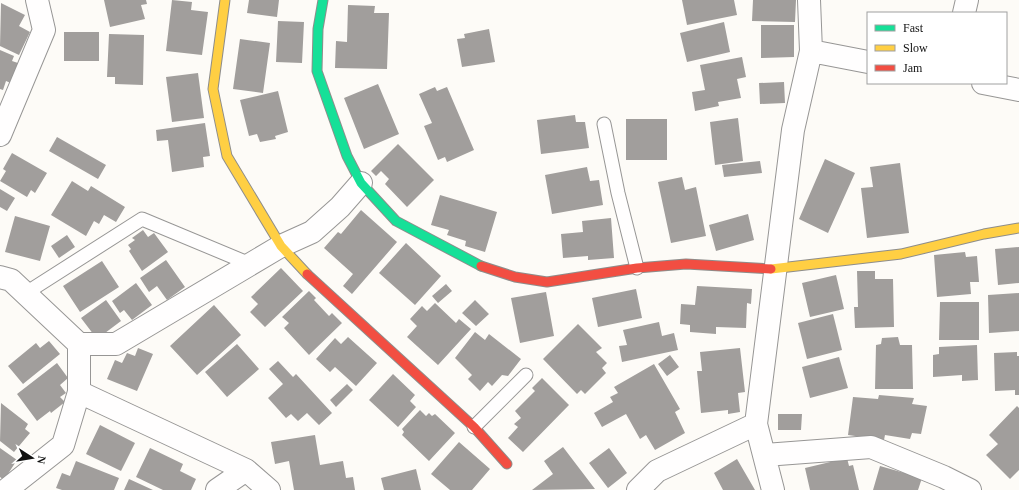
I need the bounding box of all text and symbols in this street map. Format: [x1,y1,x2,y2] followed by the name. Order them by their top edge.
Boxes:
[867,12,1007,84] legend
[903,21,924,35] text: Fast
[903,41,928,55] text: Slow
[903,61,923,75] text: Jam
[12,438,52,478] north arrow
[35,455,48,465] text: N

